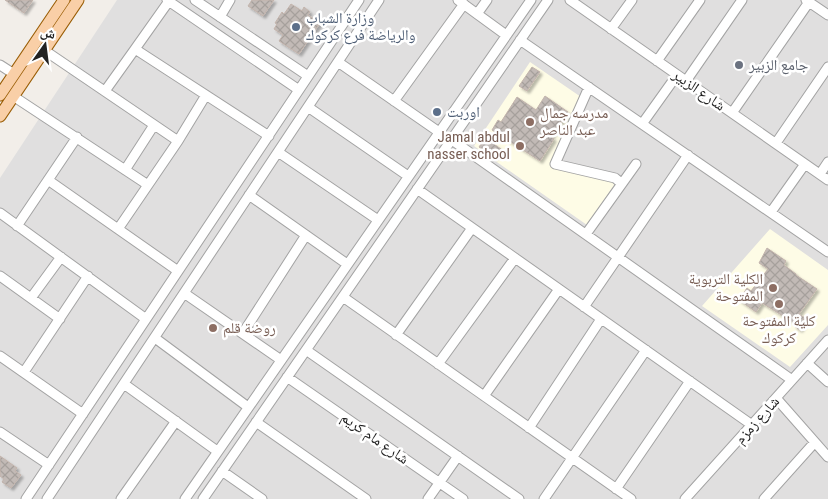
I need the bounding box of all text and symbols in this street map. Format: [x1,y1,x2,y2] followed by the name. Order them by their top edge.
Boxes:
[306,9,416,45] place label: وزارة الشباب والرياضة فرع كركوك
[20,20,70,70] north arrow
[290,21,302,33] marker: وزارة الشباب والرياضة فرع كركوك
[39,23,57,43] text: ش
[748,56,809,75] place label: جامع الزبير
[733,59,745,71] marker: جامع الزبير
[668,65,729,116] street label: شارع الزبير
[447,103,480,121] place label: اوربت
[539,104,608,139] place label: مدرسه جمال عبد الناصر
[431,106,443,118] marker: اوربت
[524,116,536,128] marker: مدرسه جمال عبد الناصر
[427,128,510,163] place label: Jamal abdul nasser school
[514,140,526,152] marker: Jamal abdul nasser school
[689,270,763,305] place label: الكلية التربوية المفتوحة
[767,282,779,294] marker: الكلية التربوية المفتوحة
[773,298,785,310] marker: كلية المفتوحة كركوك
[742,312,816,347] place label: كلية المفتوحة كركوك
[223,319,276,338] place label: روضة قلم
[207,322,219,334] marker: روضة قلم
[731,392,784,448] street label: شارع زمزم
[337,408,413,469] street label: شارع مام كريم

